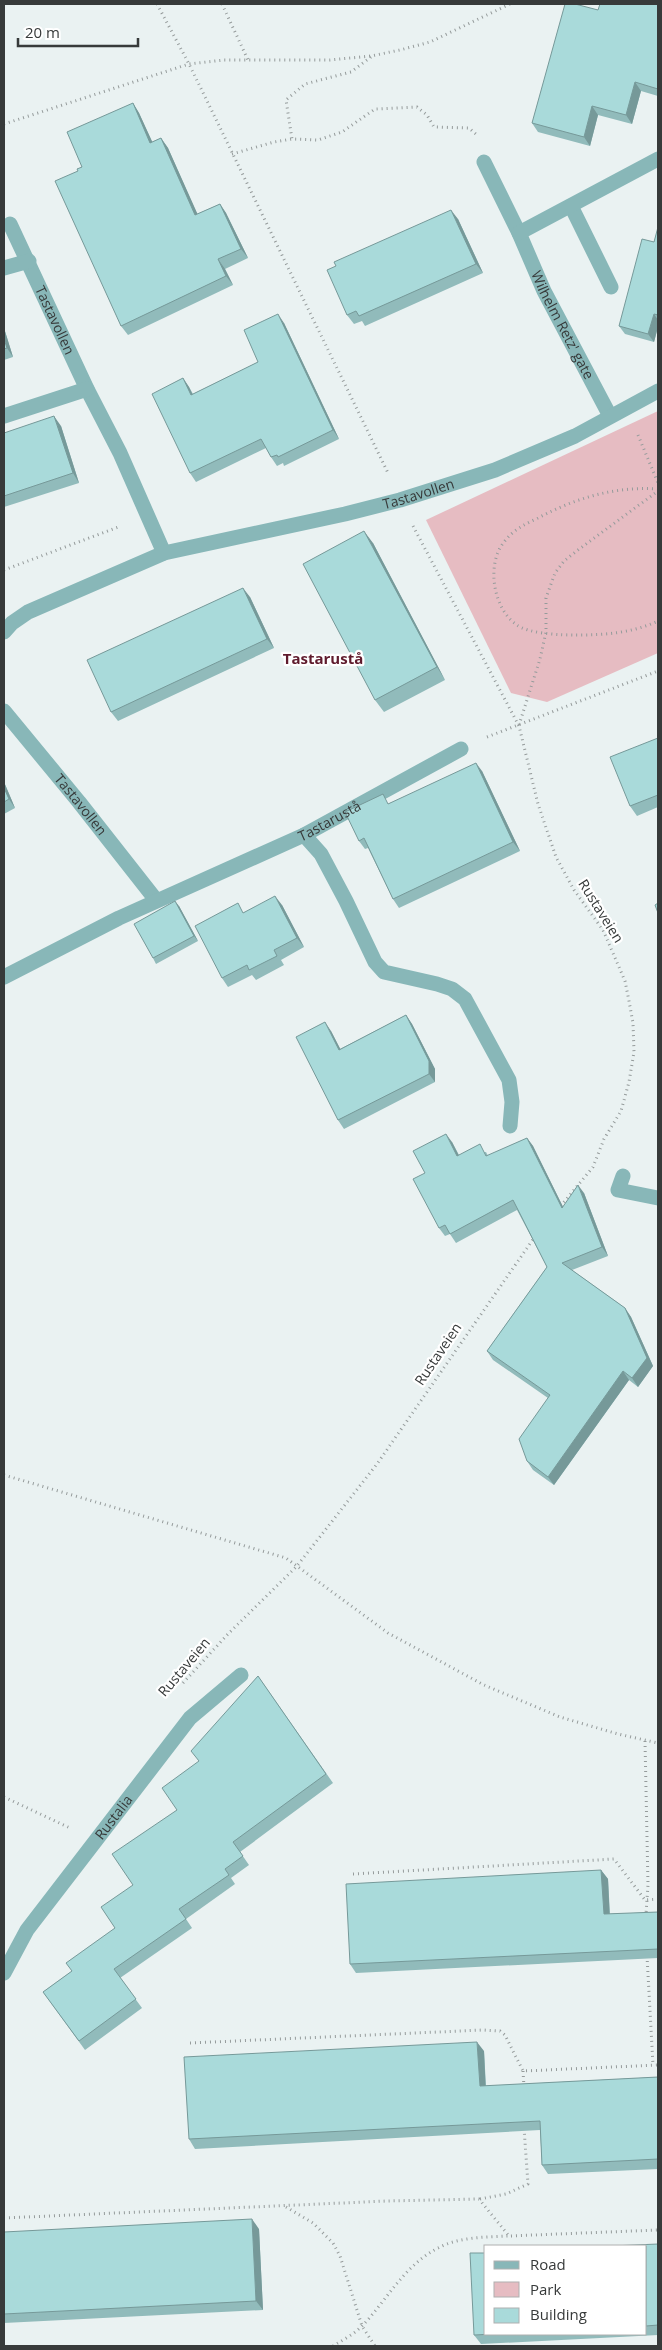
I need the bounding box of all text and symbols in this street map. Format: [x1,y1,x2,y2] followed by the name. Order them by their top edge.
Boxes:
[18,15,138,47] scale bar
[25,22,60,42] text: 20 m
[527,268,599,382] street label: Wilhelm Retz' gate
[31,282,80,357] street label: Tastavollen
[380,473,456,513] street label: Tastavollen
[283,648,363,668] district label: Tastarustå
[50,769,112,839] street label: Tastavollen
[295,796,364,845] street label: Tastarustå
[574,875,628,946] street label: Rustaveien
[410,1319,465,1389] street label: Rustaveien
[153,1633,214,1700] street label: Rustaveien
[90,1791,137,1843] street label: Rustalia
[484,2245,647,2335] legend
[530,2254,566,2274] text: Road
[530,2279,561,2299] text: Park
[530,2304,587,2324] text: Building

